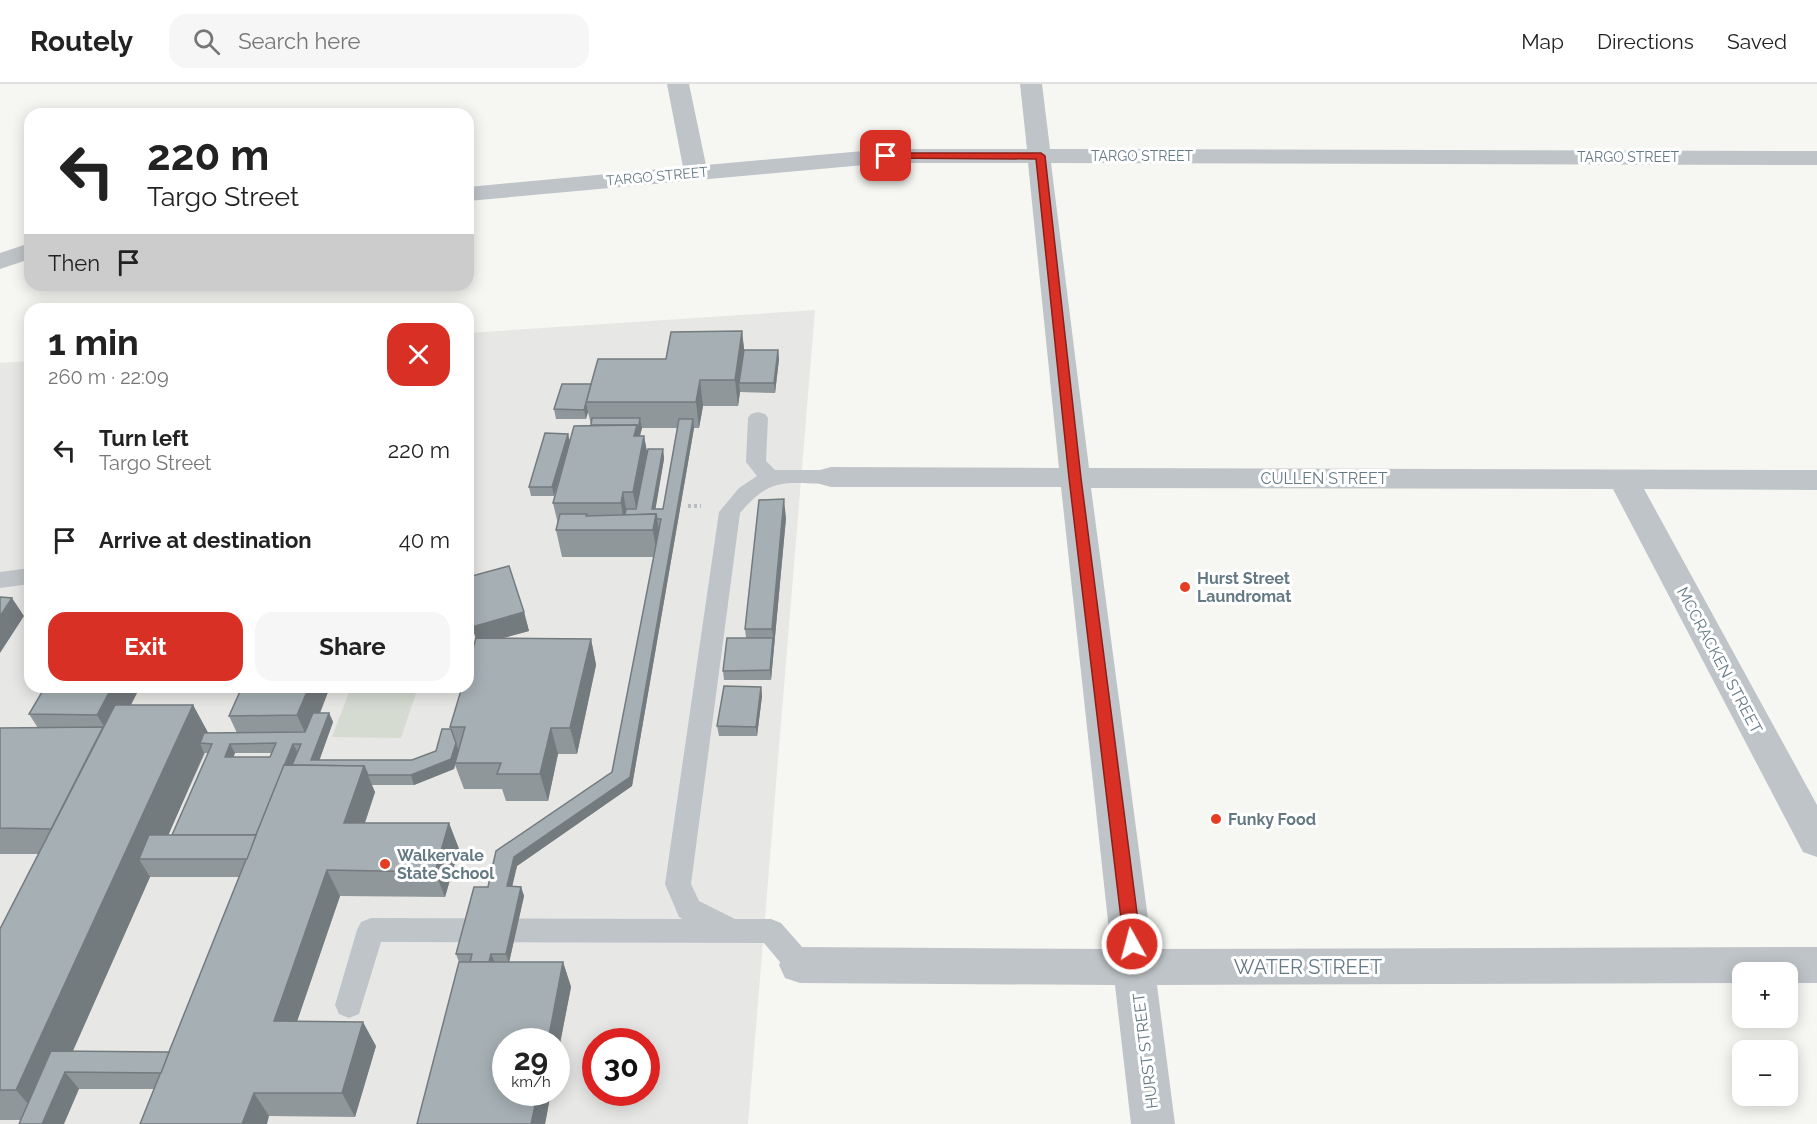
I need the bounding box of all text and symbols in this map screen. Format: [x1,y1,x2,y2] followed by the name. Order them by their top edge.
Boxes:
[169,14,589,68] search box
[30,25,133,58] text: Routely
[190,25,223,58] icon: search
[238,28,360,54] text: Search here
[1521,29,1564,54] text: Map
[1597,29,1694,54] text: Directions
[1727,29,1787,54] text: Saved
[860,130,911,181] pin
[147,131,269,180] text: 220 m
[48,132,126,210] icon: left
[869,139,902,172] icon: arrive
[1091,148,1193,164] street label: TARGO STREET
[1577,149,1679,165] street label: TARGO STREET
[605,164,709,188] street label: TARGO STREET
[147,181,299,212] text: Targo Street
[112,246,145,279] icon: arrive
[48,250,100,276] text: Then
[48,321,139,363] text: 1 min
[387,323,450,386] button: close
[48,365,169,389] text: 260 m · 22:09
[99,425,189,451] text: Turn left
[48,434,81,467] icon: left
[388,437,450,463] text: 220 m
[99,451,212,475] text: Targo Street
[1260,469,1388,488] street label: CULLEN STREET
[48,524,81,557] icon: arrive
[99,527,312,553] text: Arrive at destination
[399,527,450,553] text: 40 m
[1197,569,1291,606] place label: Hurst Street Laundromat
[1178,580,1192,594] marker: Hurst Street Laundromat
[1673,584,1766,737] street label: MCCRACKEN STREET
[48,612,243,681] button: Exit
[255,612,450,681] button: Share
[1228,810,1316,829] place label: Funky Food
[1209,812,1223,826] marker: Funky Food
[397,846,495,883] place label: Walkervale State School
[378,857,392,871] marker: Walkervale State School
[1100,912,1164,976] position arrow
[1234,955,1382,979] street label: WATER STREET
[1732,962,1798,1106] map controls
[1732,962,1798,1028] button: +
[1129,992,1162,1110] street label: HURST STREET
[582,1028,660,1106] speed limit sign: 30
[1732,1040,1798,1106] button: −
[514,1042,548,1077] text: 29
[511,1073,551,1091] text: km/h

